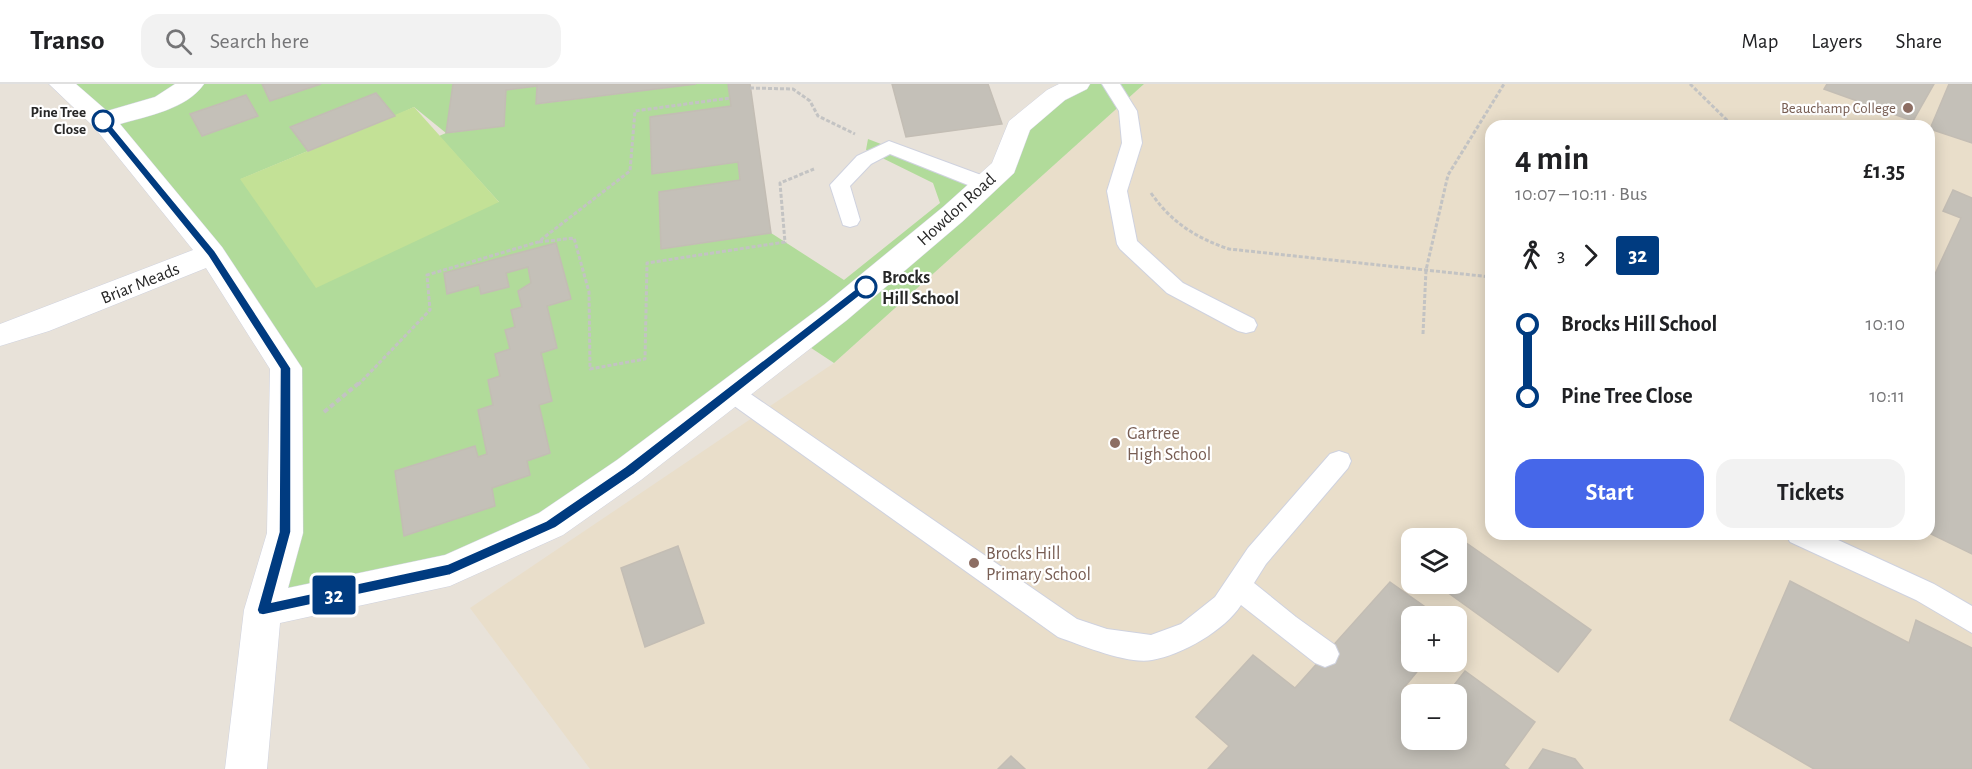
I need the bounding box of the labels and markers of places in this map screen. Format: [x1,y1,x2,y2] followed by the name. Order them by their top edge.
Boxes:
[1781,101,1896,116] place label: Beauchamp College
[1901,101,1915,115] marker: Beauchamp College
[30,105,86,137] place label: Pine Tree Close
[92,110,114,132] marker: Pine Tree Close
[882,269,959,308] place label: Brocks Hill School
[855,276,877,298] marker: Brocks Hill School
[1127,425,1211,464] place label: Gartree High School
[1108,436,1122,450] marker: Gartree High School
[986,545,1091,584] place label: Brocks Hill Primary School
[967,556,981,570] marker: Brocks Hill Primary School

